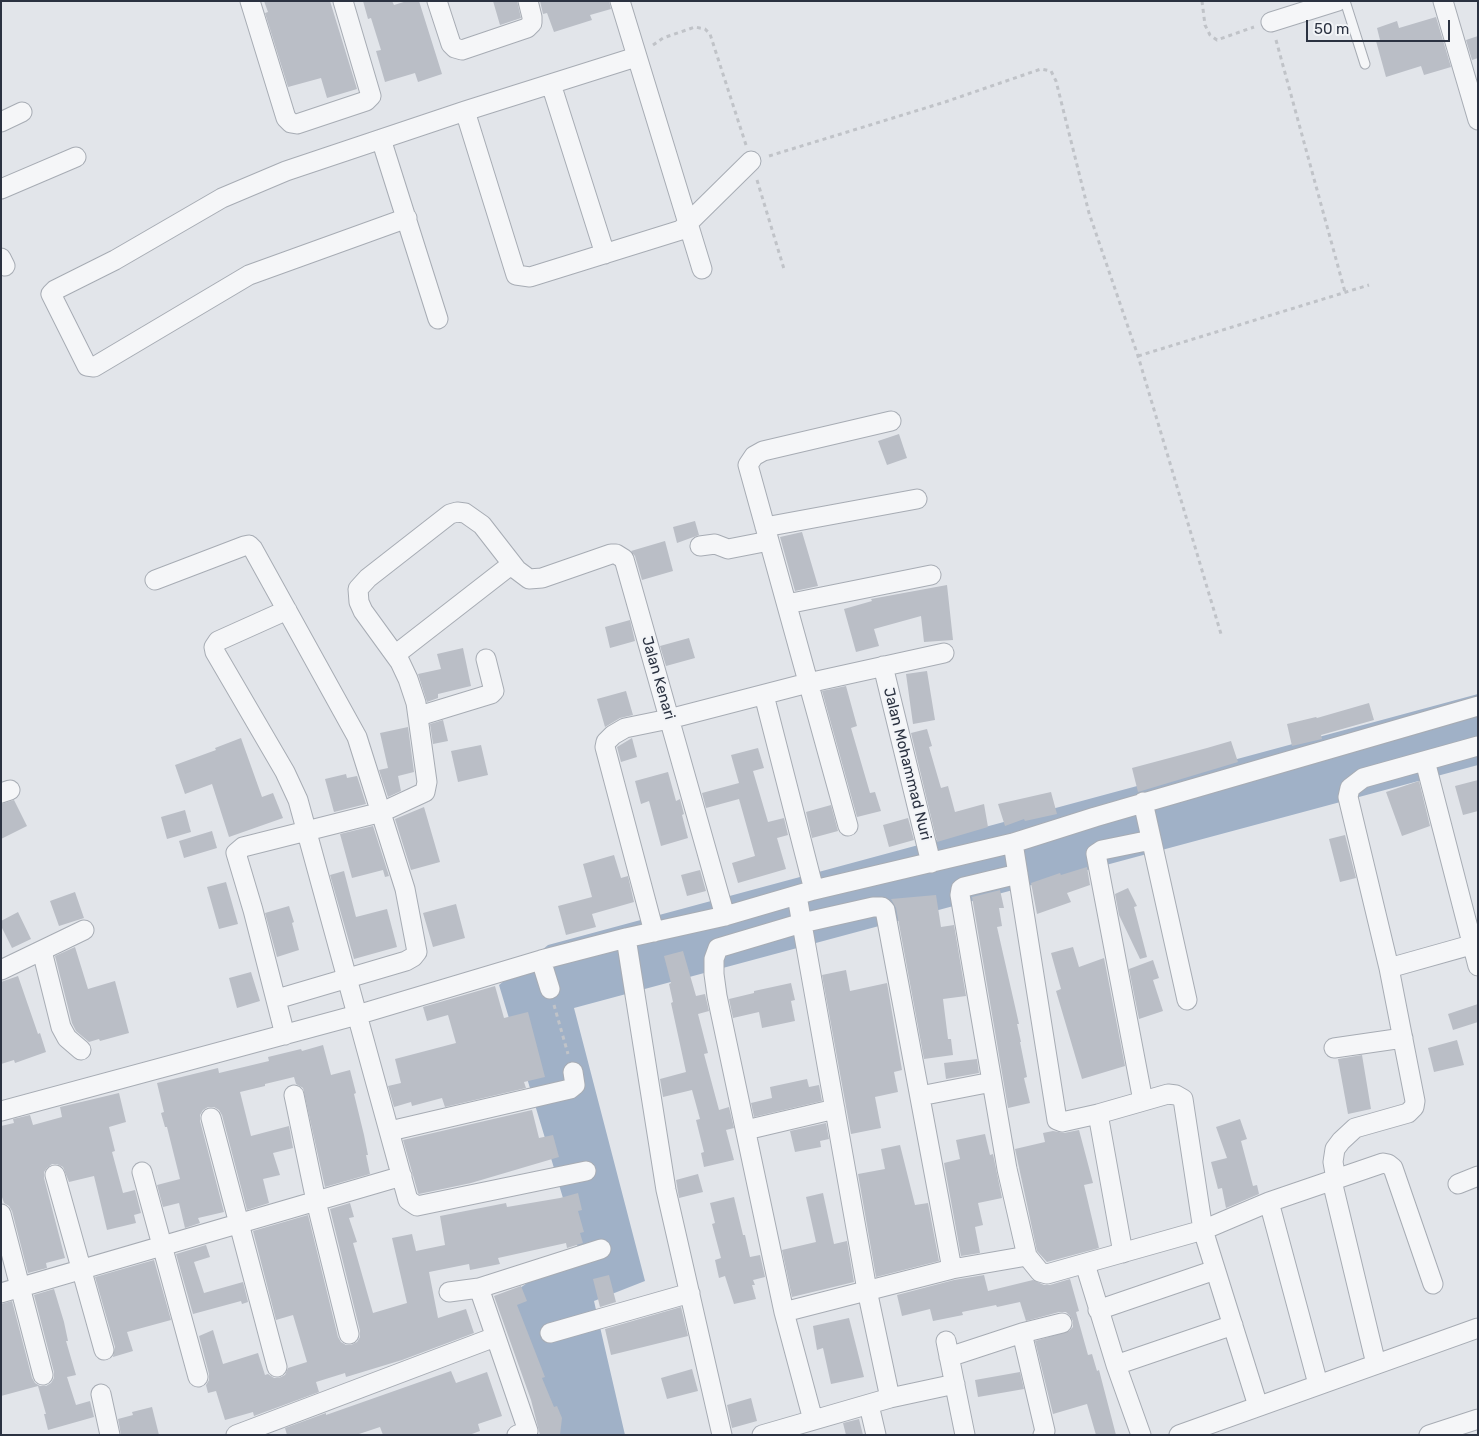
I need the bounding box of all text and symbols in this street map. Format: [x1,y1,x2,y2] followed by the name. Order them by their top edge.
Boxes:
[1309,10,1453,42] scale bar
[1314,20,1349,38] text: 50 m
[637,634,679,722] street label: Jalan Kenari
[879,686,935,842] street label: Jalan Mohammad Nuri

